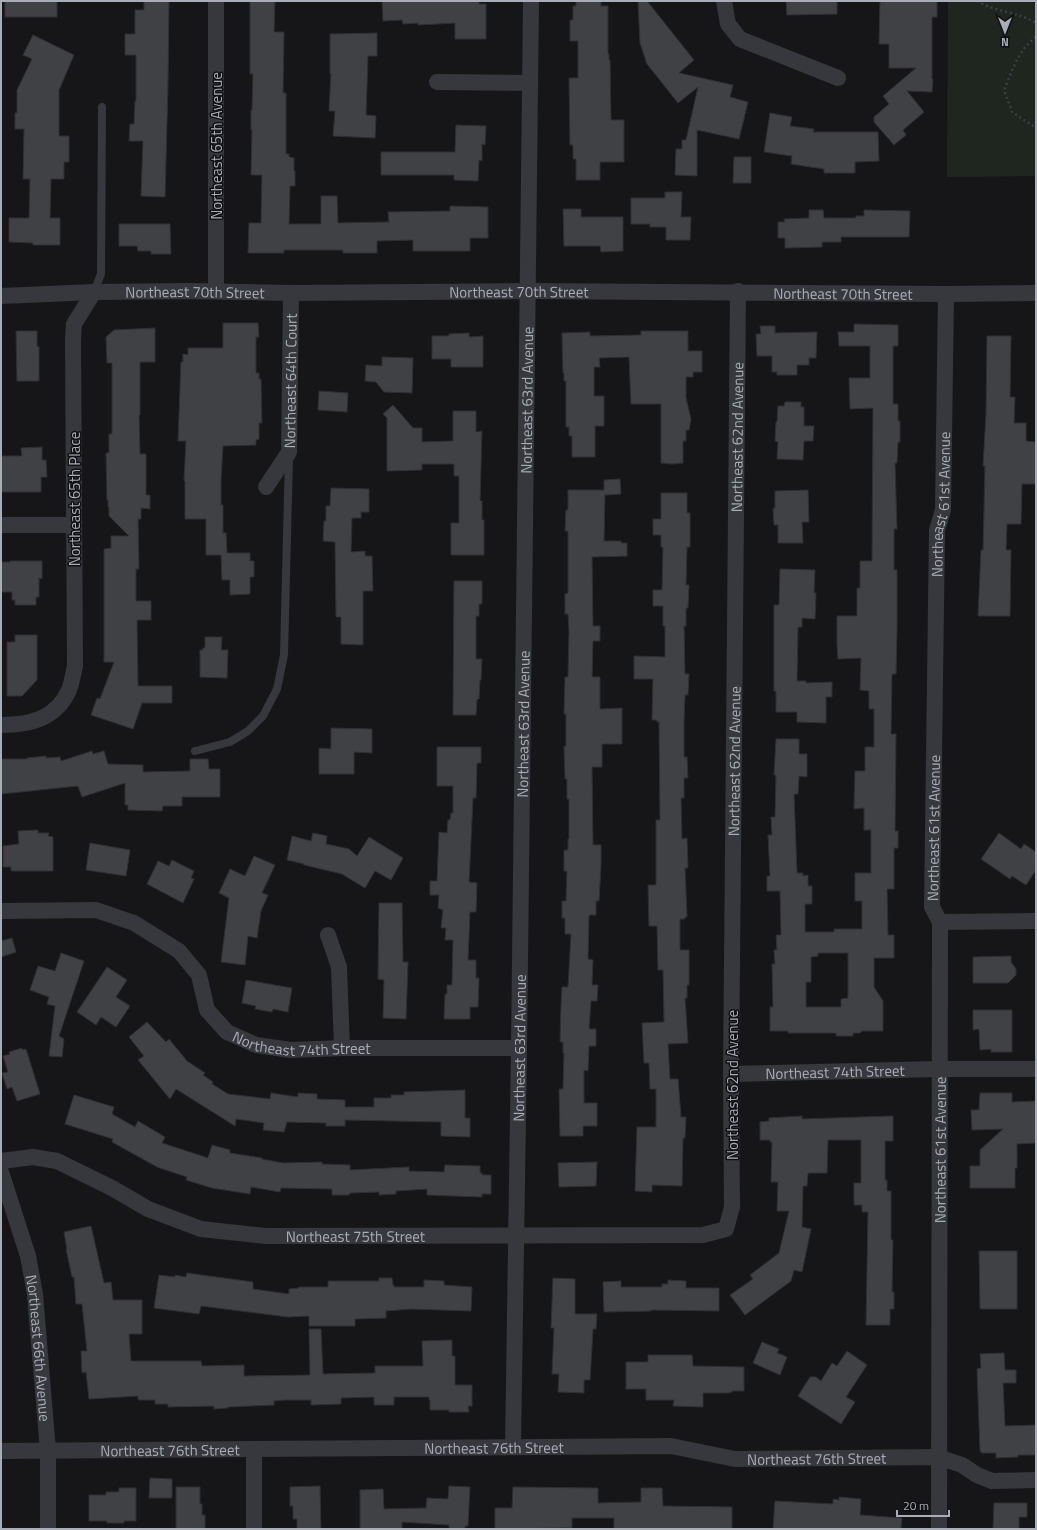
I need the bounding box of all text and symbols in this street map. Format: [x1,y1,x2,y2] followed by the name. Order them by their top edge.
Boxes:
[985,12,1025,52] north arrow
[1001,34,1009,50] text: N
[205,72,228,220] street label: Northeast 65th Avenue
[125,279,266,304] street label: Northeast 70th Street
[449,279,589,303] street label: Northeast 70th Street
[773,281,913,305] street label: Northeast 70th Street
[278,313,302,449] street label: Northeast 64th Court
[514,326,539,474] street label: Northeast 63rd Avenue
[725,362,749,512] street label: Northeast 62nd Avenue
[63,432,86,566] street label: Northeast 65th Place
[925,432,956,577] street label: Northeast 61st Avenue
[510,650,535,798] street label: Northeast 63rd Avenue
[722,686,746,836] street label: Northeast 62nd Avenue
[921,755,946,901] street label: Northeast 61st Avenue
[506,974,531,1122] street label: Northeast 63rd Avenue
[721,1010,744,1160] street label: Northeast 62nd Avenue
[229,1024,371,1062] street label: Northeast 74th Street
[765,1058,906,1085] street label: Northeast 74th Street
[928,1077,951,1223] street label: Northeast 61st Avenue
[286,1224,426,1247] street label: Northeast 75th Street
[20,1273,57,1422] street label: Northeast 66th Avenue
[424,1435,564,1459] street label: Northeast 76th Street
[100,1438,240,1462] street label: Northeast 76th Street
[747,1446,887,1470] street label: Northeast 76th Street
[897,1492,949,1518] scale bar
[903,1496,929,1515] text: 20 m

